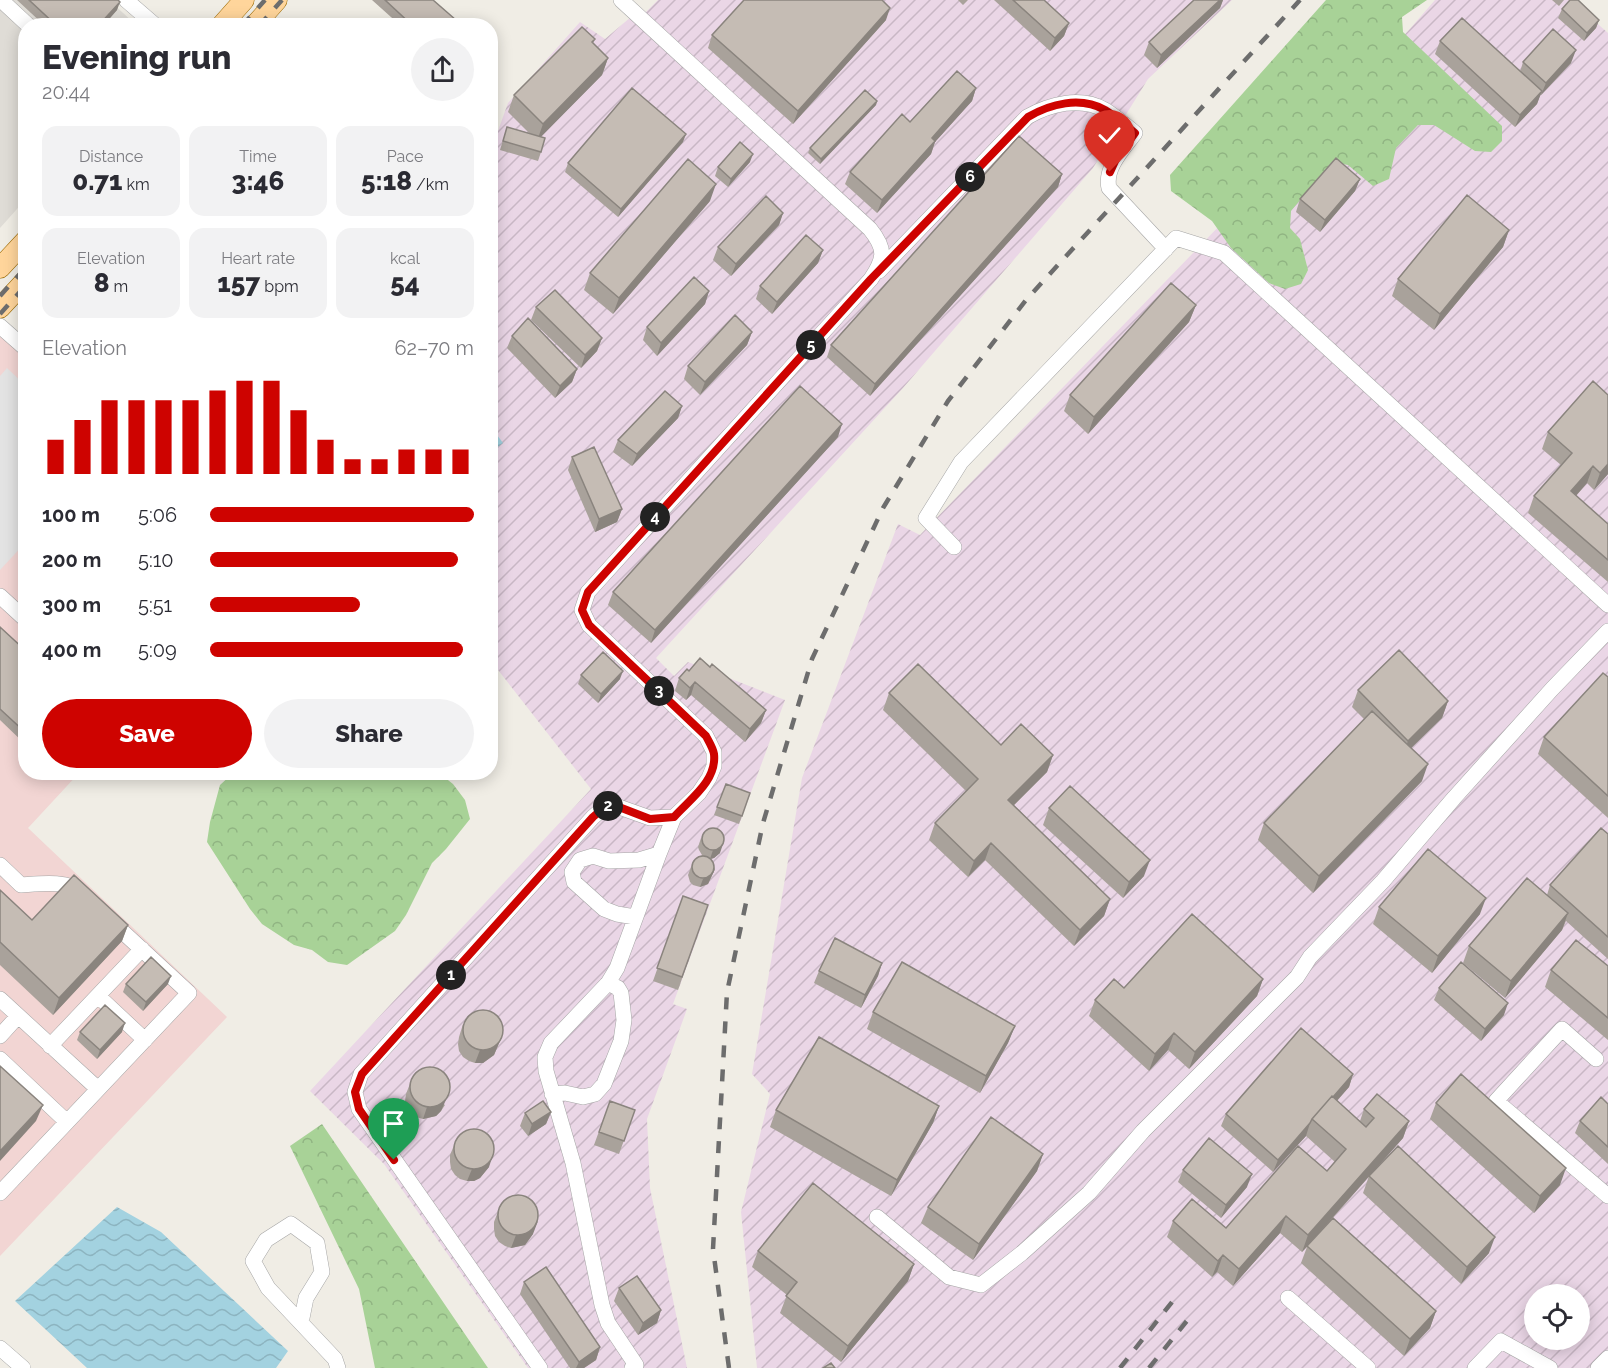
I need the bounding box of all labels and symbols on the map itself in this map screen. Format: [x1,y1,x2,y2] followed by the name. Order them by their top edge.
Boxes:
[1084,110,1135,172] pin
[955,162,985,192] pin: 6
[796,330,826,360] pin: 5
[640,502,670,532] pin: 4
[644,676,674,706] pin: 3
[593,791,623,821] pin: 2
[436,960,466,990] pin: 1
[368,1098,419,1160] pin

